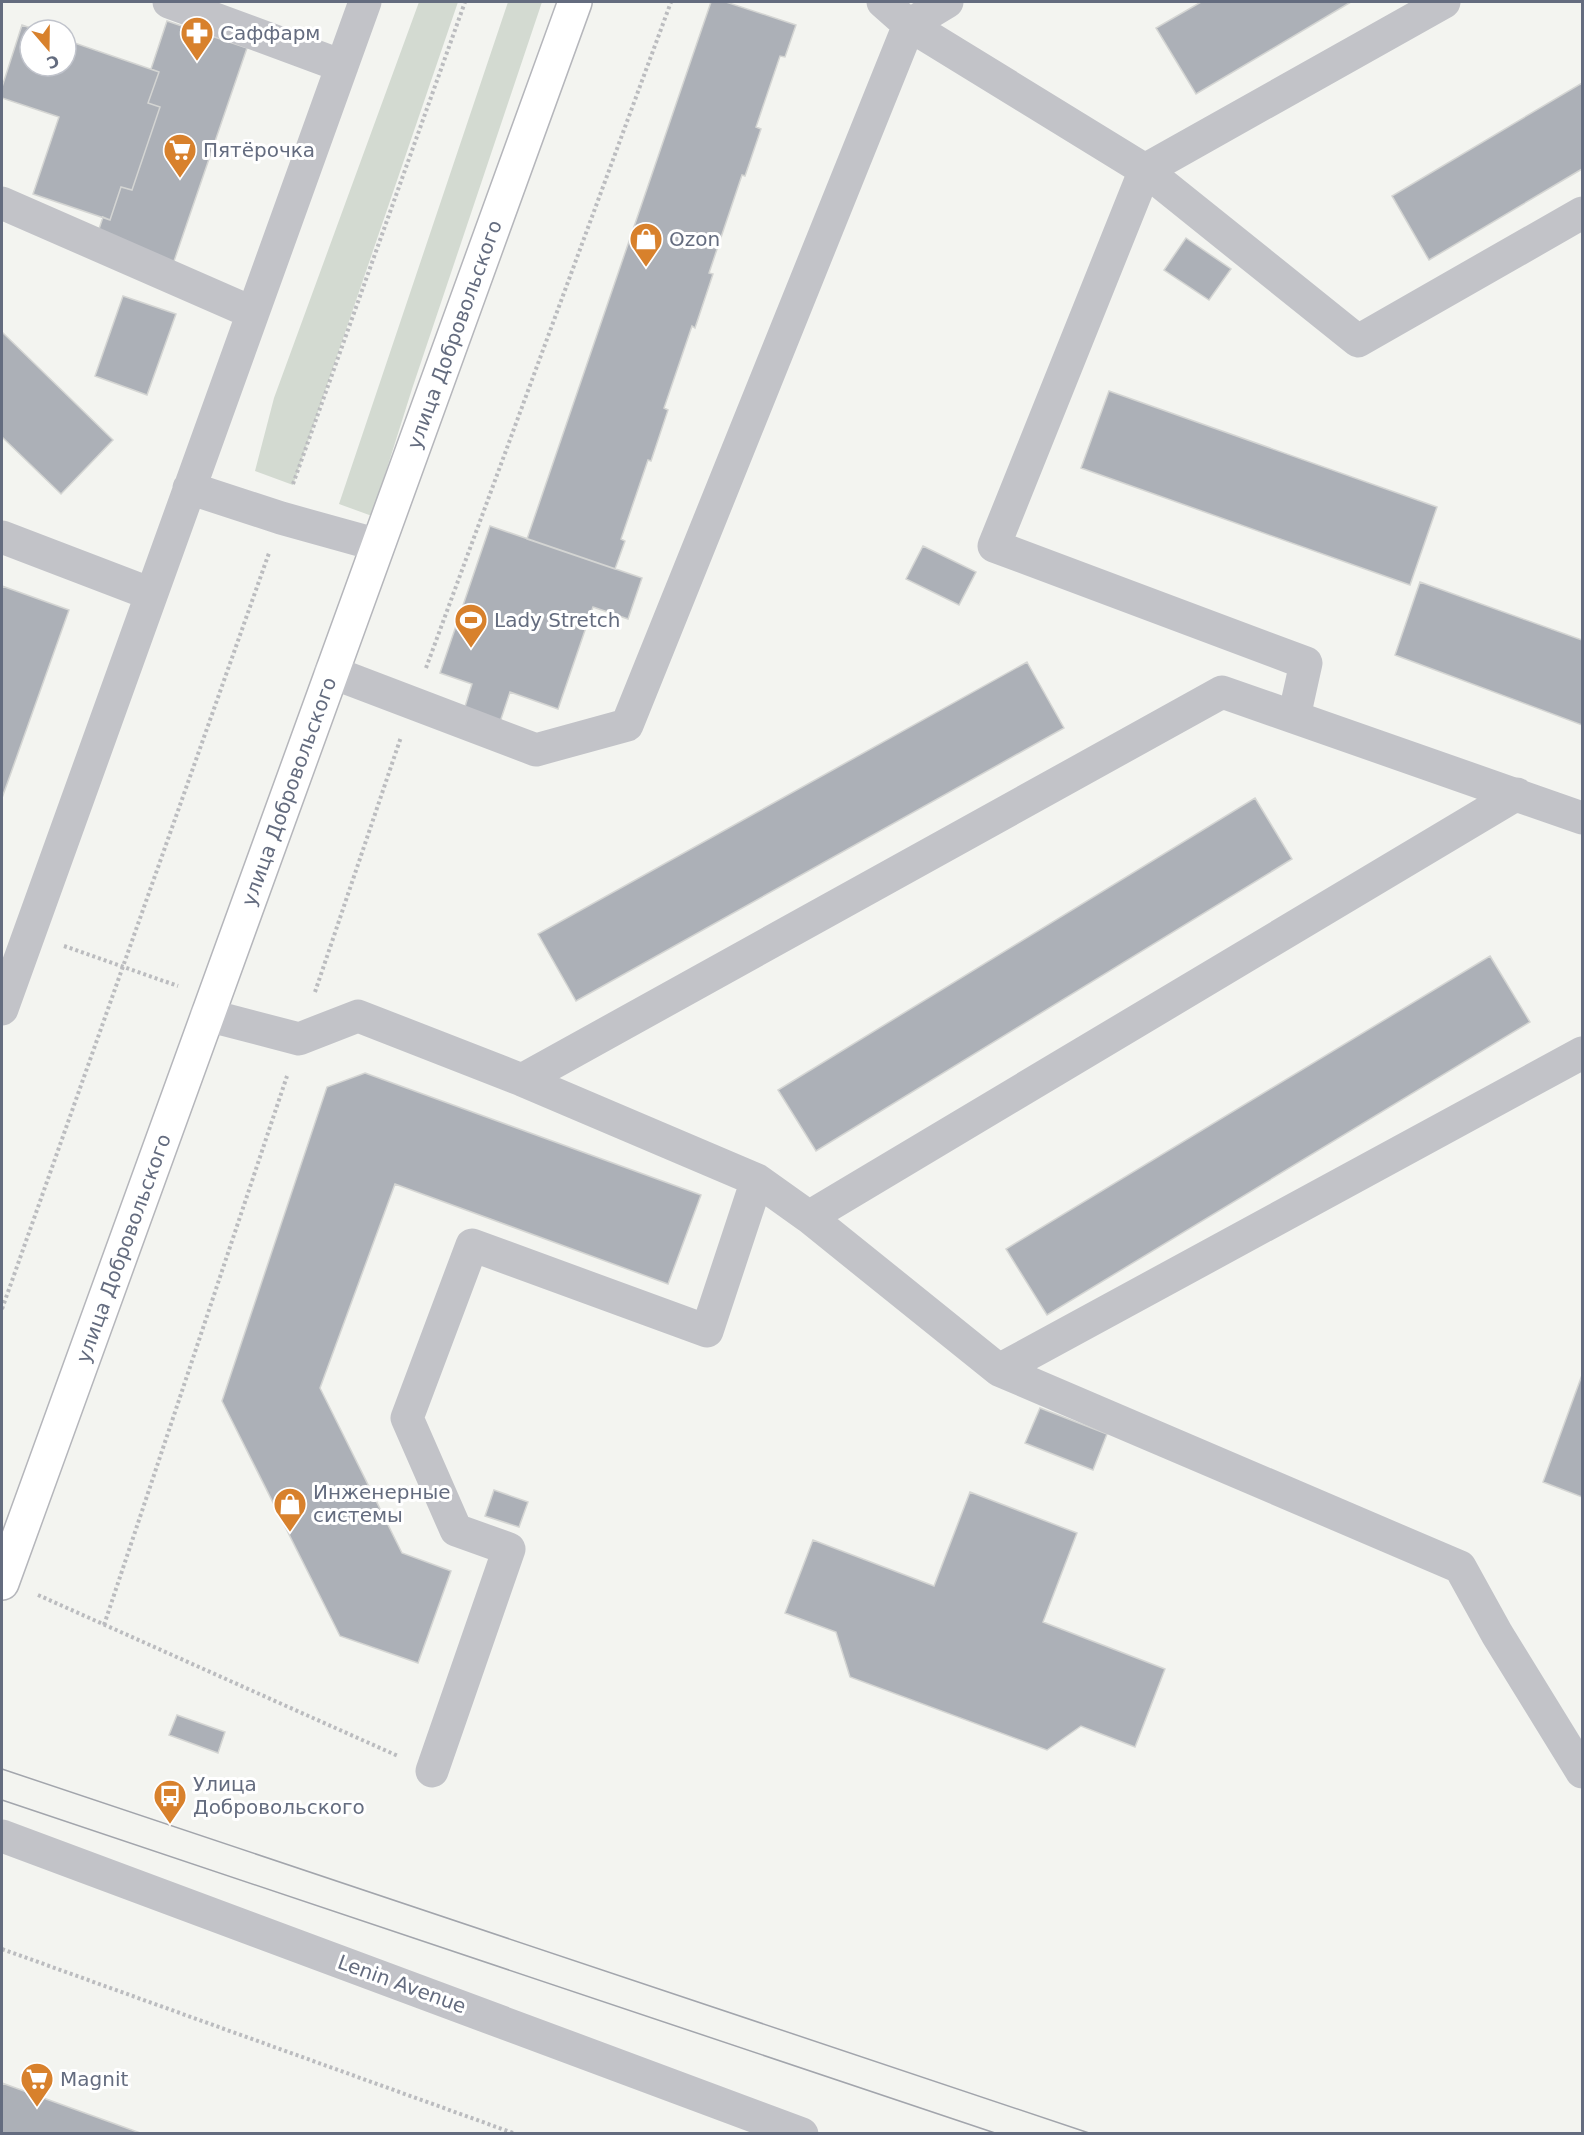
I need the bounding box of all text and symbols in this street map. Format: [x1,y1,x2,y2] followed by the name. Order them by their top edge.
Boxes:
[179,15,215,62] pharmacy icon: Саффарм
[18,18,78,78] north arrow
[220,21,320,45] place label: Саффарм
[44,51,62,73] text: С
[162,132,198,179] supermarket icon: Пятёрочка
[203,138,315,162] place label: Пятёрочка
[402,217,507,452] street label: улица Добровольского
[628,221,664,268] shop icon: Ozon
[669,227,720,251] place label: Ozon
[453,602,489,649] sports icon: Lady Stretch
[494,608,620,632] place label: Lady Stretch
[236,674,341,909] street label: улица Добровольского
[71,1131,176,1366] street label: улица Добровольского
[313,1480,451,1527] place label: Инженерные системы
[272,1486,308,1533] shop icon: Инженерные системы
[193,1772,365,1819] place label: Улица Добровольского
[152,1778,188,1825] bus stop icon: Улица Добровольского
[335,1950,469,2018] street label: Lenin Avenue
[19,2061,55,2108] supermarket icon: Magnit
[60,2067,128,2091] place label: Magnit

